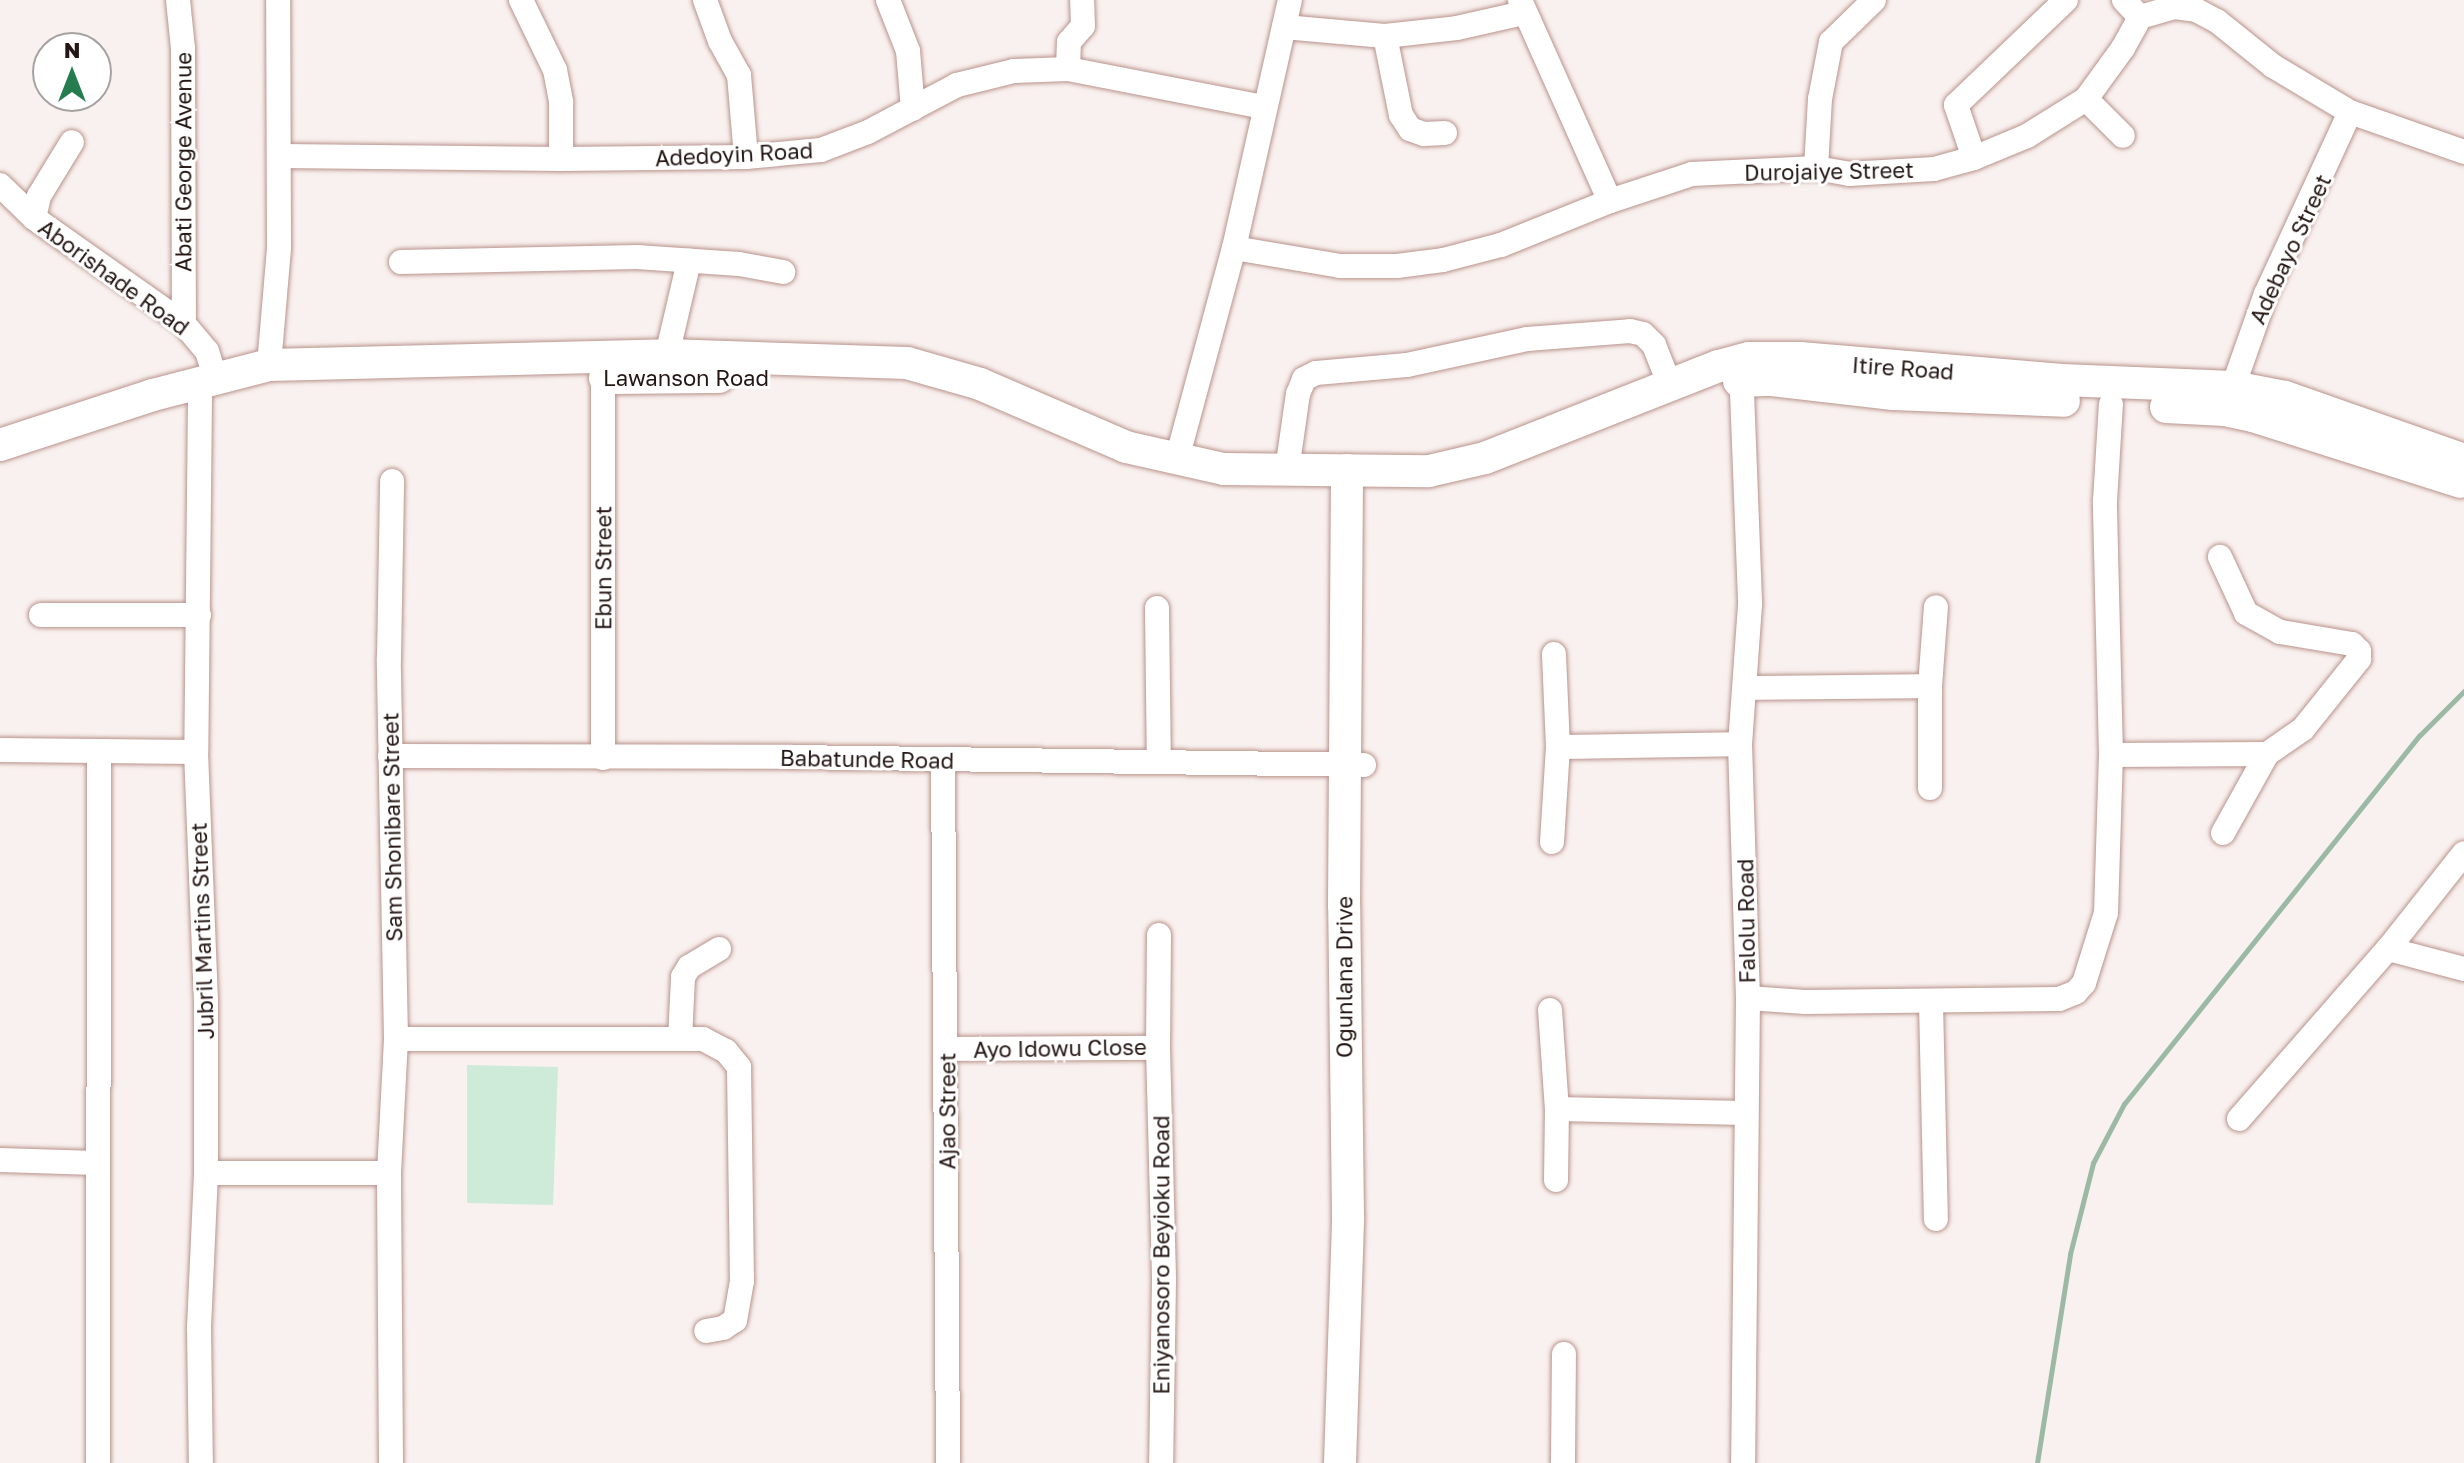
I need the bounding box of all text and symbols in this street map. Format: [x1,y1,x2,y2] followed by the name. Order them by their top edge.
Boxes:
[32,32,112,112] north arrow
[64,36,80,63] text: N
[170,52,196,272] street label: Abati George Avenue
[654,137,814,171] street label: Adedoyin Road
[1744,156,1914,186] street label: Durojaiye Street
[2244,170,2336,328] street label: Adebayo Street
[34,214,194,340] street label: Aborishade Road
[1851,351,1955,385] street label: Itire Road
[603,365,769,391] street label: Lawanson Road
[590,506,616,630] street label: Ebun Street
[377,712,407,942] street label: Sam Shonibare Street
[780,744,954,774] street label: Babatunde Road
[185,822,219,1040] street label: Jubril Martins Street
[1732,858,1760,984] street label: Falolu Road
[1331,896,1357,1058] street label: Ogunlana Drive
[973,1033,1147,1063] street label: Ayo Idowu Close
[934,1053,960,1169] street label: Ajao Street
[1148,1115,1174,1395] street label: Eniyanosoro Beyioku Road

